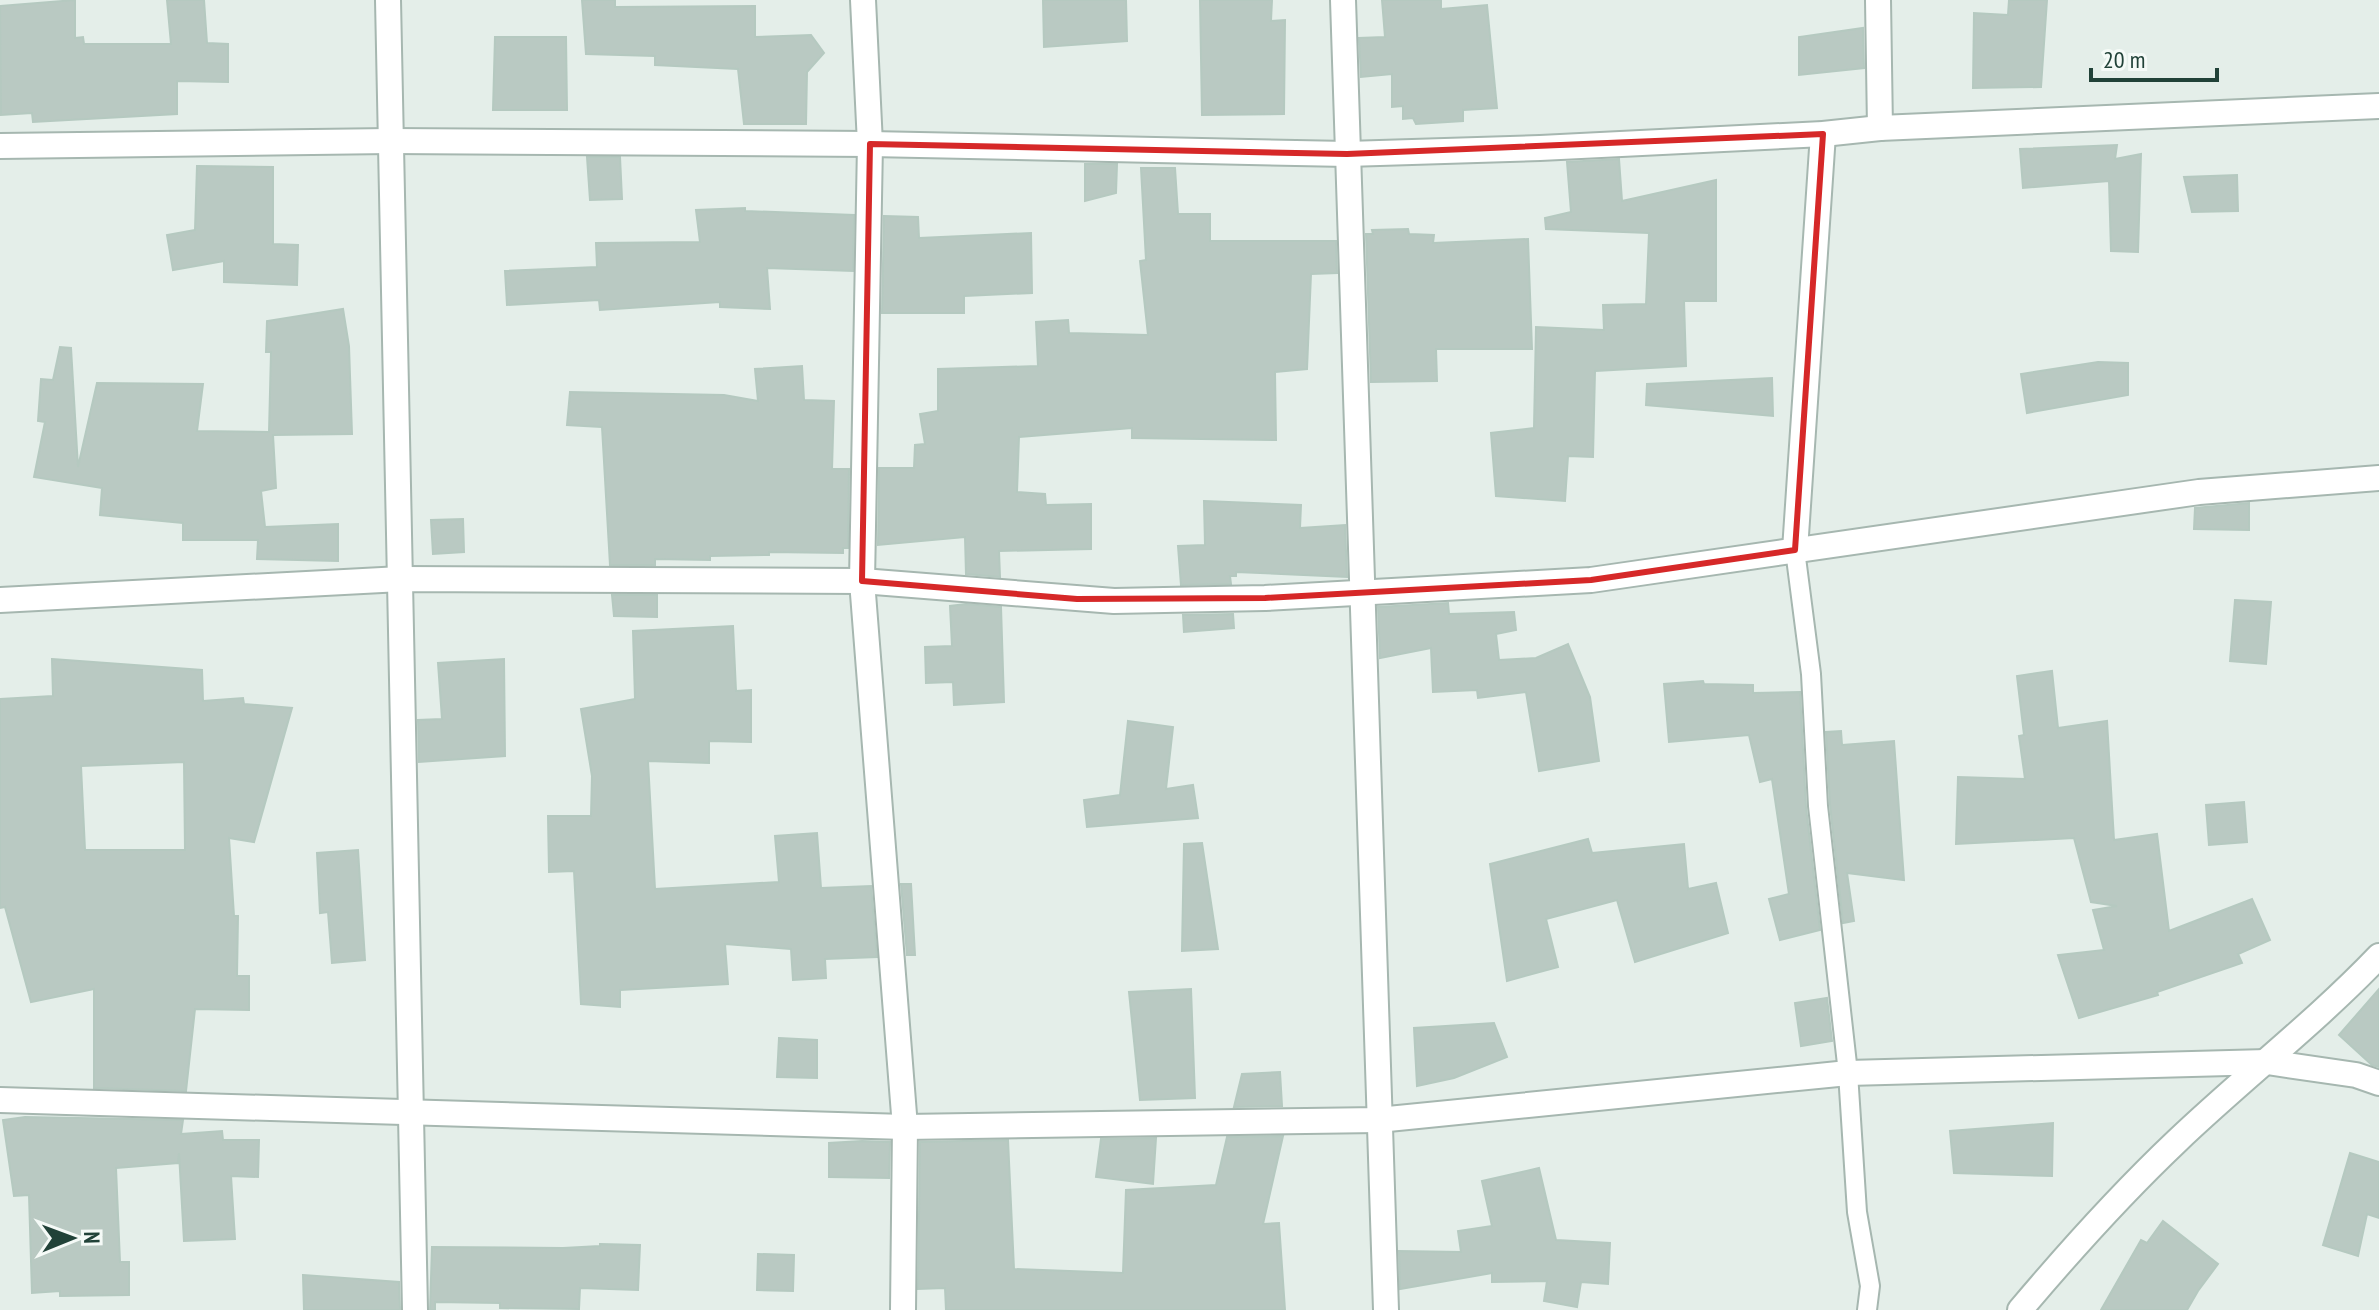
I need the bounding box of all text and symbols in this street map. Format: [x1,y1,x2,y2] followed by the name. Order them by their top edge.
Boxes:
[2091,32,2217,82] scale bar
[2103,44,2145,75] text: 20 m
[32,1198,112,1278] north arrow
[78,1231,106,1244] text: N

